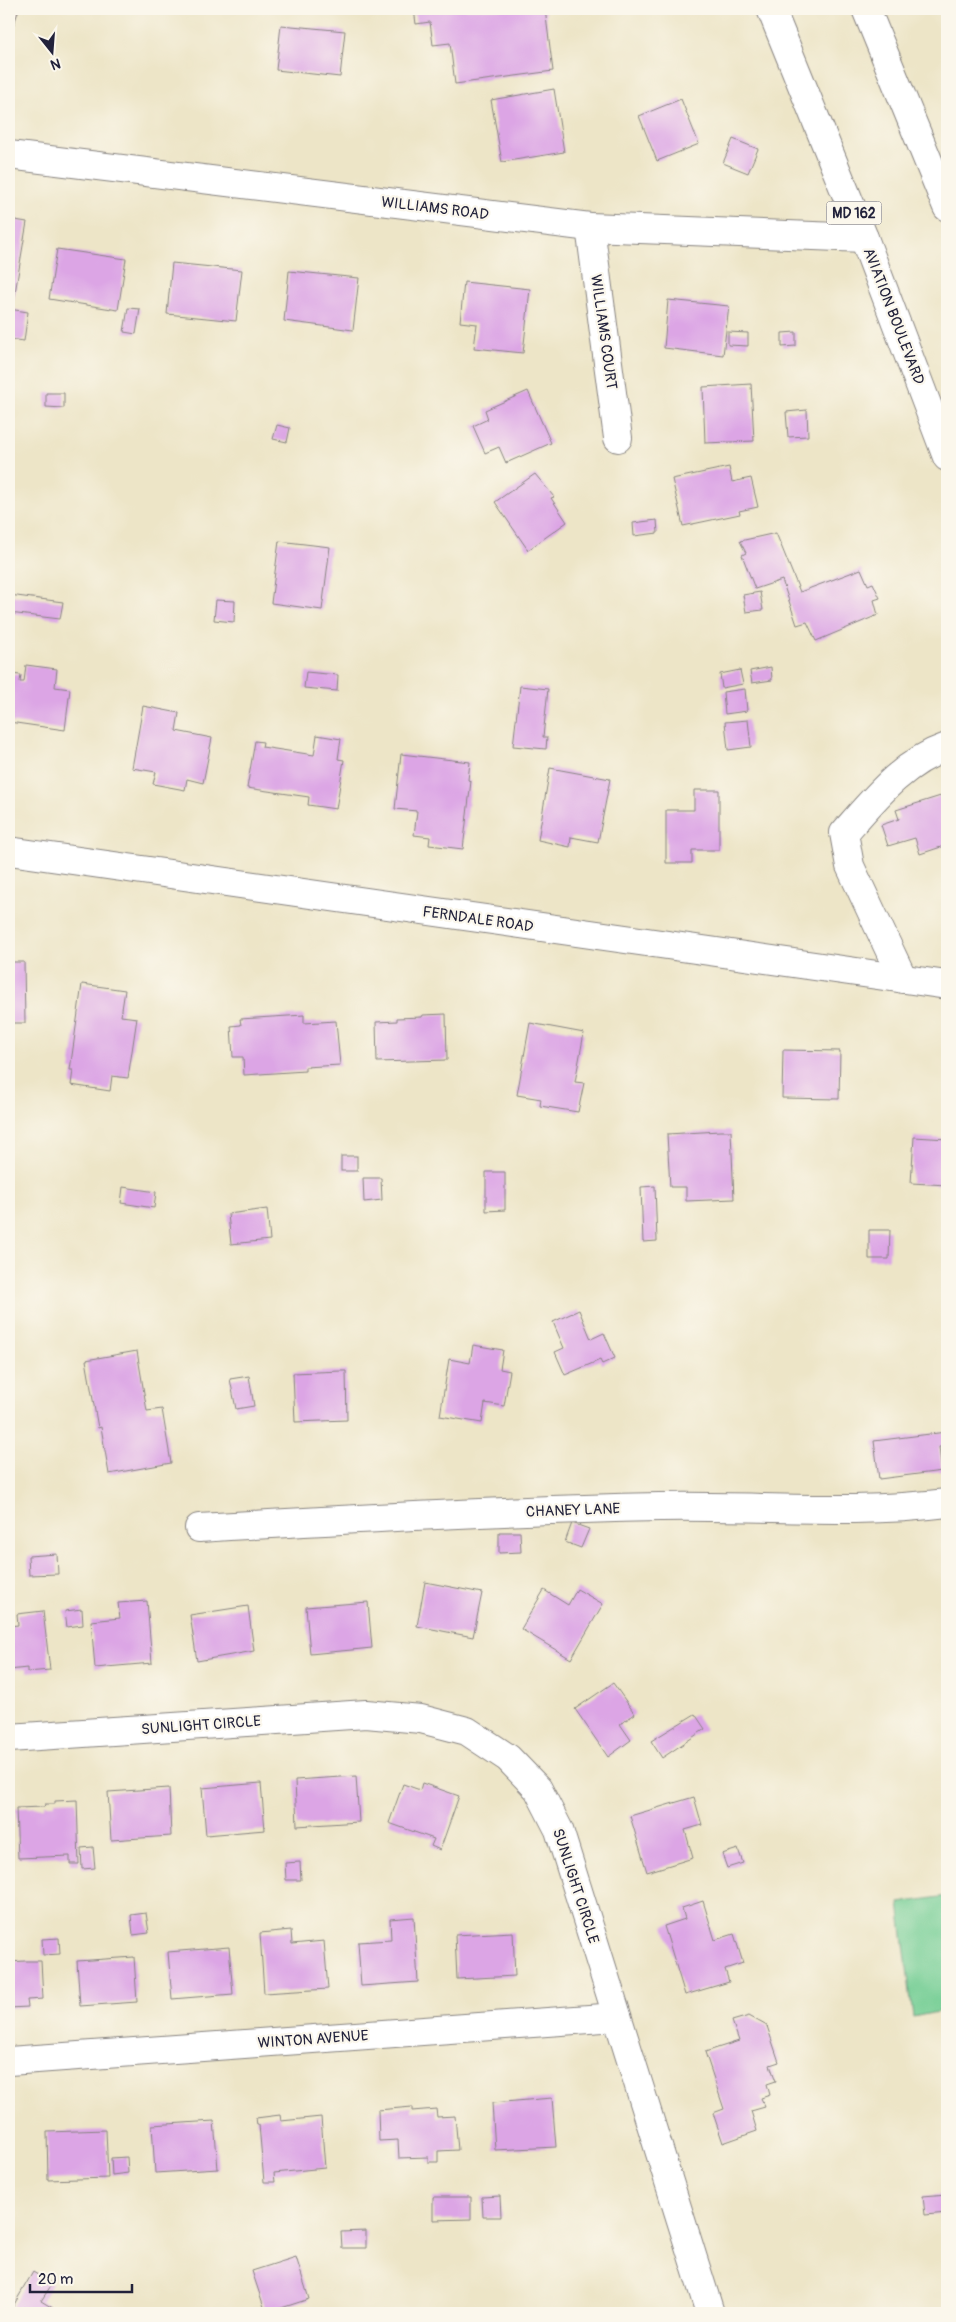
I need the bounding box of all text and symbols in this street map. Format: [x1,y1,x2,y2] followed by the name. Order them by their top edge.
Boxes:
[28,28,78,78] north arrow
[49,54,63,73] text: N
[380,192,490,225] street label: WILLIAMS ROAD
[826,202,882,224] road number: MD 162
[859,245,928,387] street label: AVIATION BOULEVARD
[586,273,621,391] street label: WILLIAMS COURT
[421,902,535,937] street label: FERNDALE ROAD
[525,1499,621,1522] street label: CHANEY LANE
[141,1712,262,1739] street label: SUNLIGHT CIRCLE
[548,1826,603,1946] street label: SUNLIGHT CIRCLE
[257,2026,369,2053] street label: WINTON AVENUE
[30,2262,132,2294] scale bar
[38,2270,73,2289] text: 20 m

